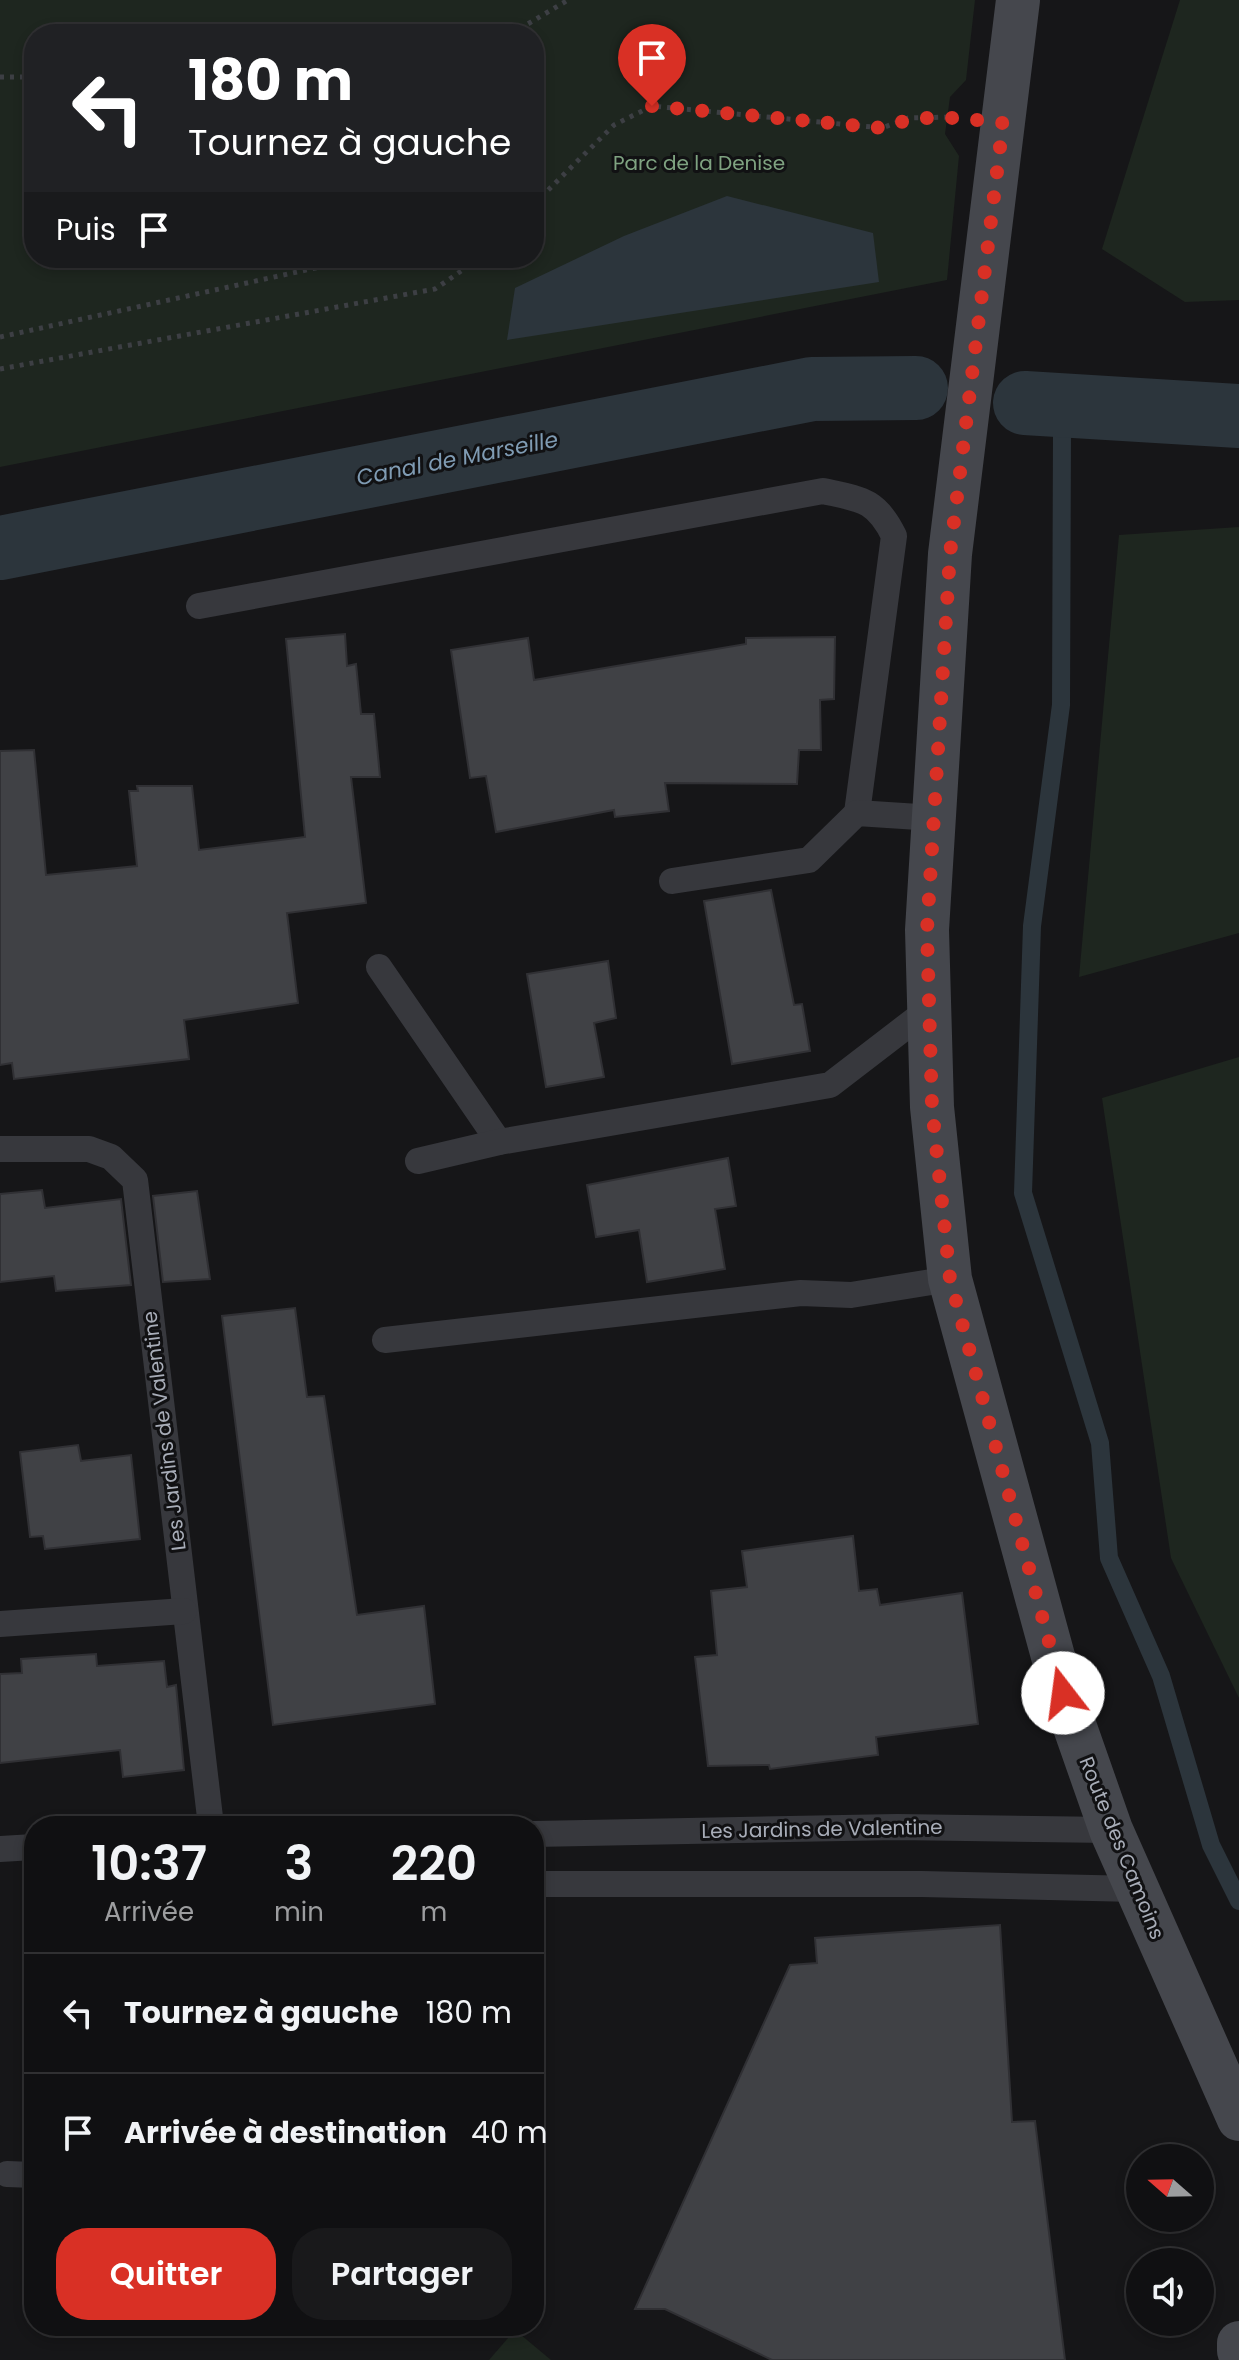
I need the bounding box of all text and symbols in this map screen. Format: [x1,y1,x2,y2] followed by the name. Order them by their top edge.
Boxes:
[618,24,686,106] pin
[630,36,674,80] icon: arrive
[188,41,353,120] text: 180 m
[56,56,160,160] icon: left
[188,117,511,168] text: Tournez à gauche
[613,149,785,177] park label: Parc de la Denise
[56,208,116,251] text: Puis
[132,208,176,252] icon: arrive
[354,424,561,493] water label: Canal de Marseille
[135,1310,193,1552] street label: Les Jardins de Valentine
[1021,1651,1105,1735] position arrow
[1072,1752,1172,1944] street label: Route des Camoins
[701,1813,943,1845] street label: Les Jardins de Valentine
[91,1830,207,1897] text: 10:37
[285,1830,313,1897] text: 3
[391,1830,477,1897] text: 220
[104,1894,194,1930] text: Arrivée
[274,1894,324,1930] text: min
[421,1894,447,1930] text: m
[56,1991,100,2035] icon: left
[124,1991,398,2034] text: Tournez à gauche
[426,1991,512,2034] text: 180 m
[56,2111,100,2155] icon: arrive
[124,2111,447,2154] text: Arrivée à destination
[471,2111,548,2154] text: 40 m
[1126,2144,1214,2232] north arrow
[1126,2144,1214,2336] map controls
[56,2228,276,2320] button: Quitter
[292,2228,512,2320] button: Partager
[1126,2248,1214,2336] button: sound

